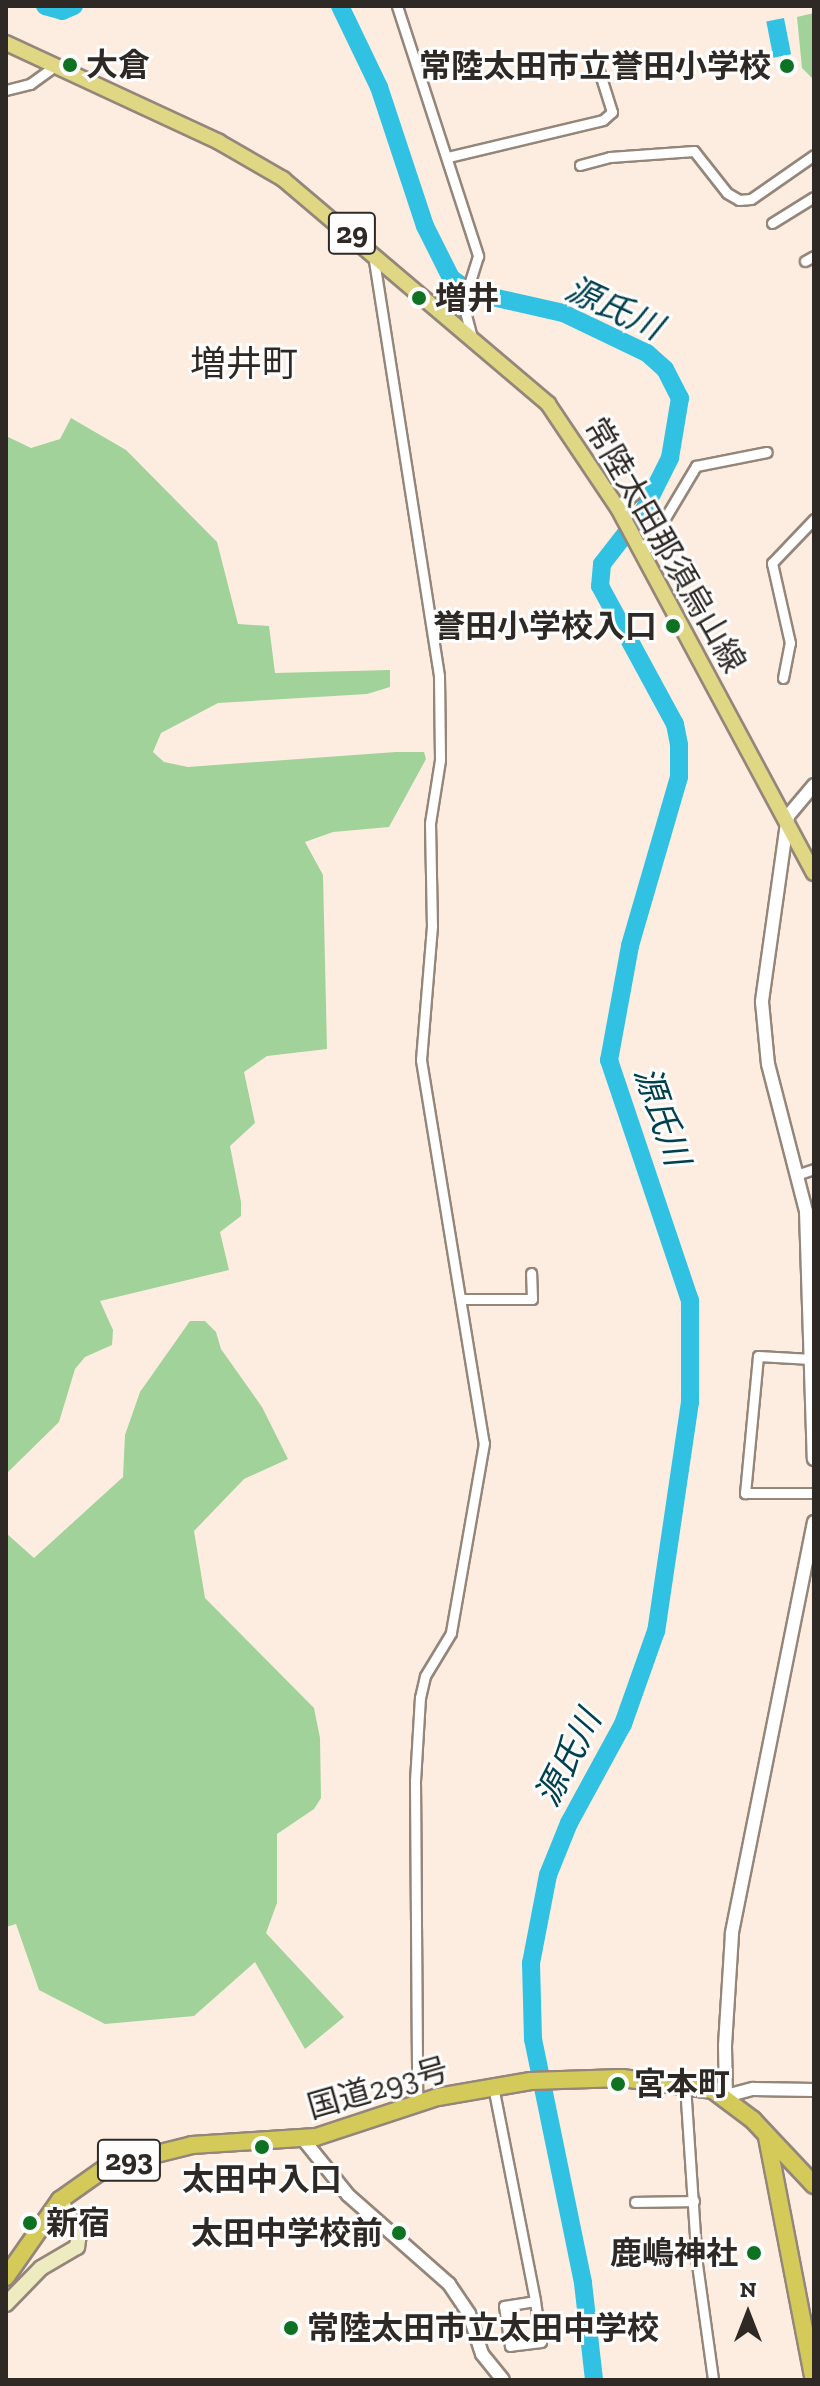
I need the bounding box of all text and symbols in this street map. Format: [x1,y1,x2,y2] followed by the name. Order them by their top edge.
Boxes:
[86,46,150,84] place label: 大倉
[419,47,771,85] place label: 常陸太田市立誉田小学校
[61,56,79,74] marker: 大倉
[778,57,796,75] marker: 常陸太田市立誉田小学校
[326,207,378,259] road number: 29
[559,268,669,348] water label: 源氏川
[435,279,499,317] place label: 増井
[410,289,428,307] marker: 増井
[190,342,298,386] district label: 増井町
[576,411,754,679] street label: 常陸太田那須烏山線
[433,607,657,645] place label: 誉田小学校入口
[664,617,682,635] marker: 誉田小学校入口
[626,1061,698,1171] water label: 源氏川
[527,1703,609,1813] water label: 源氏川
[303,2050,453,2126] street label: 国道293号
[634,2065,730,2103] place label: 宮本町
[609,2075,627,2093] marker: 宮本町
[95,2134,163,2186] road number: 293
[253,2138,271,2156] marker: 太田中入口
[182,2160,342,2198] place label: 太田中入口
[46,2204,110,2242] place label: 新宿
[21,2214,39,2232] marker: 新宿
[191,2214,383,2252] place label: 太田中学校前
[390,2224,408,2242] marker: 太田中学校前
[610,2234,738,2272] place label: 鹿嶋神社
[745,2244,763,2262] marker: 鹿嶋神社
[708,2274,788,2354] north arrow
[740,2276,756,2303] text: N
[307,2309,659,2347] place label: 常陸太田市立太田中学校
[282,2319,300,2337] marker: 常陸太田市立太田中学校

